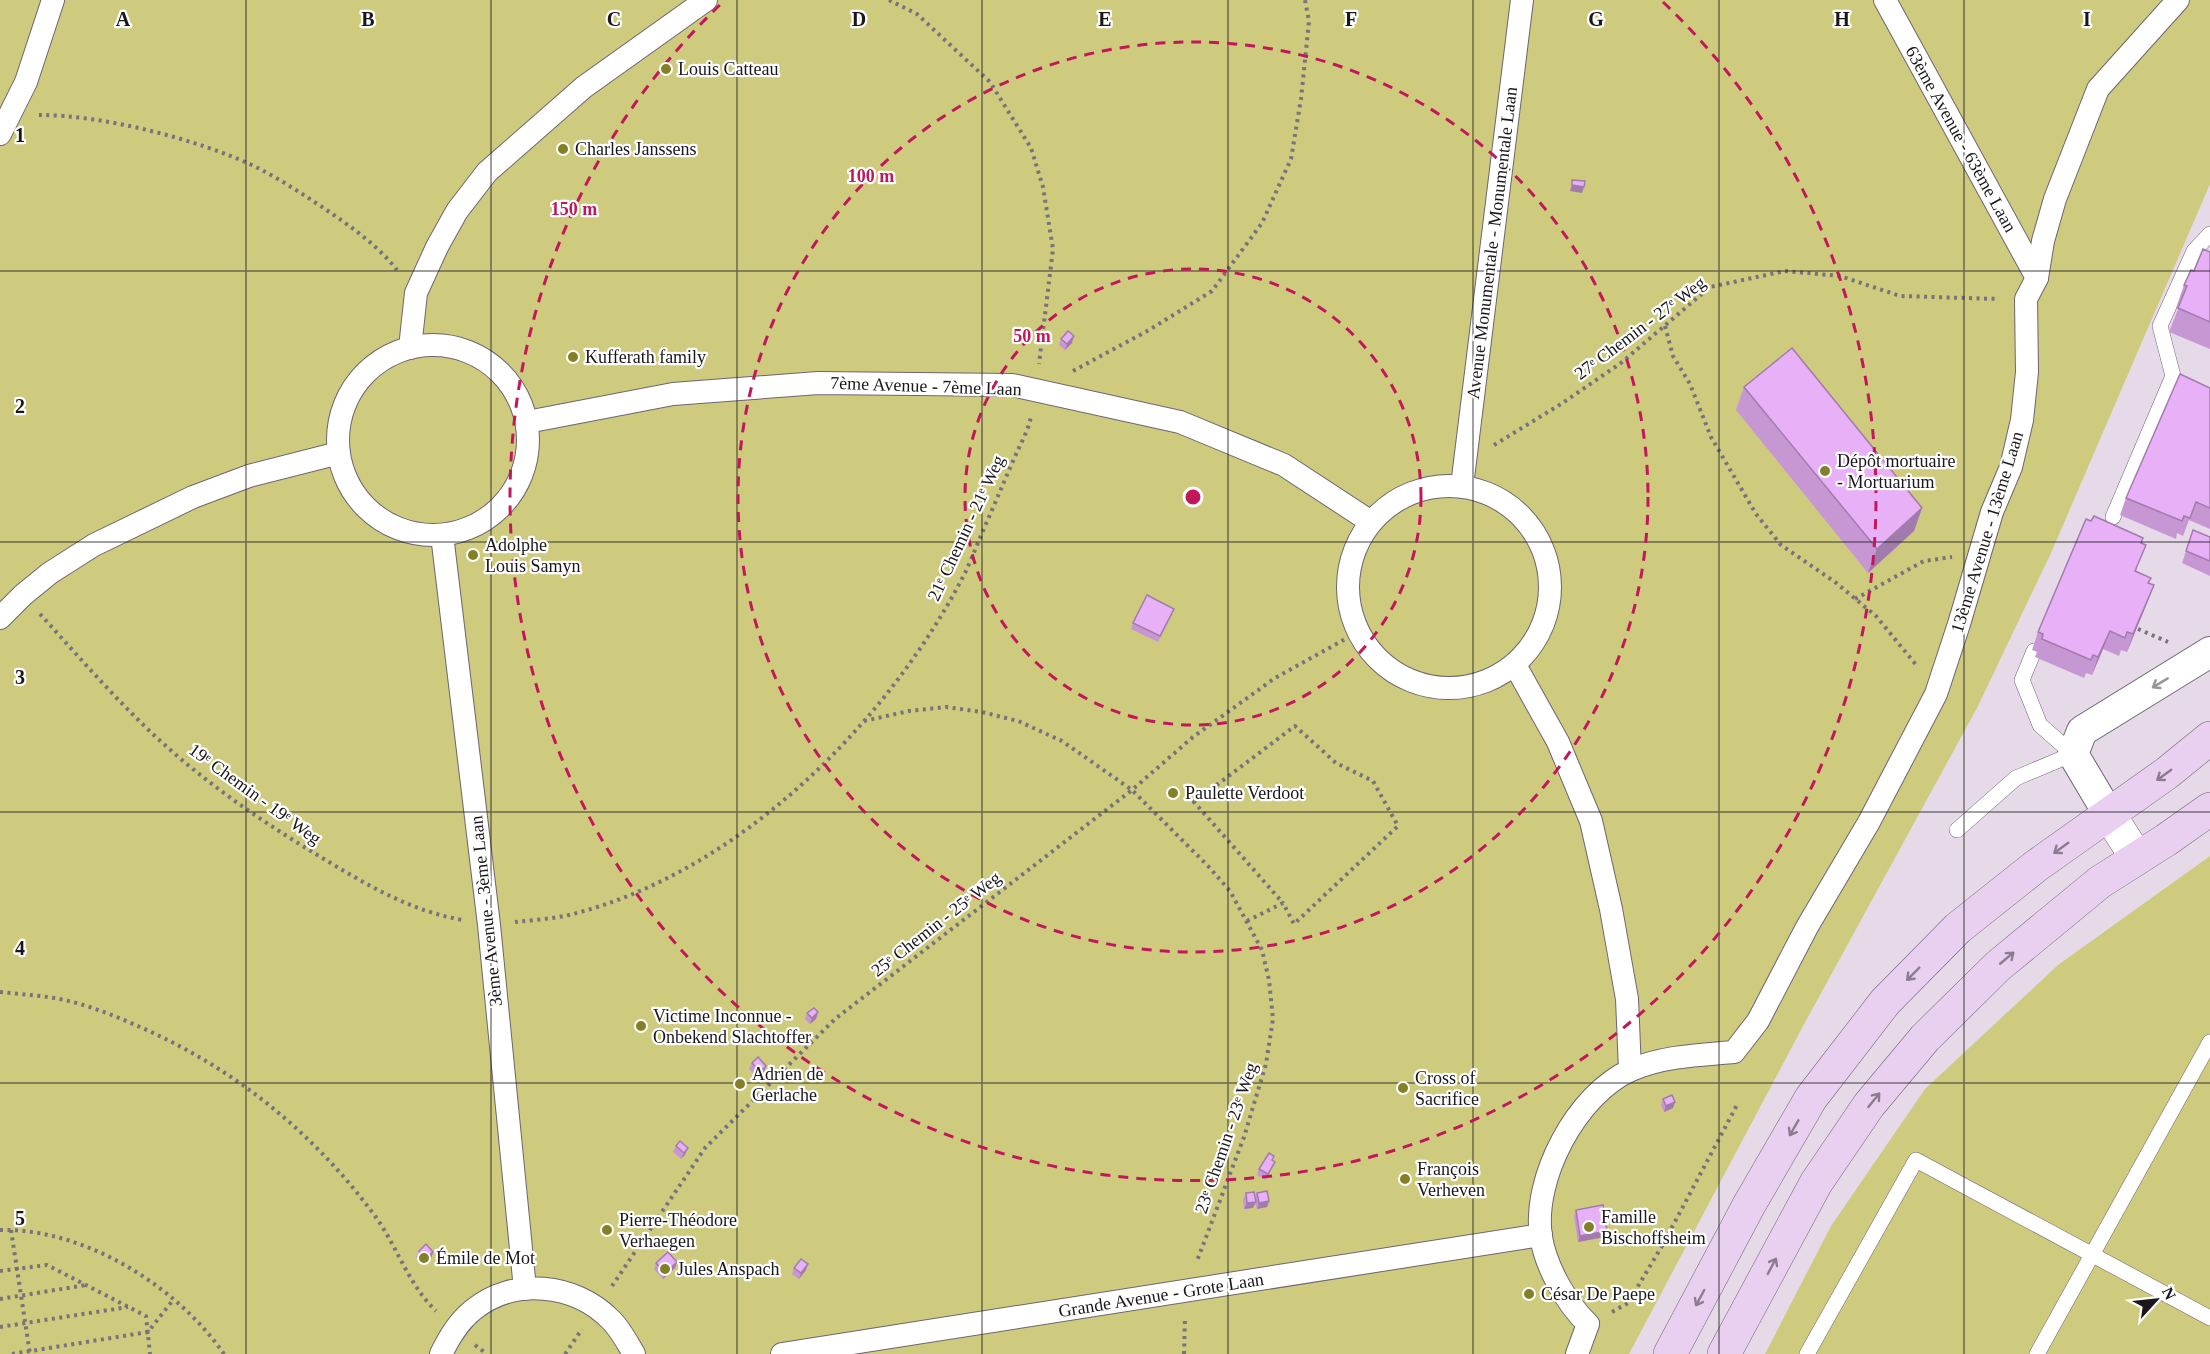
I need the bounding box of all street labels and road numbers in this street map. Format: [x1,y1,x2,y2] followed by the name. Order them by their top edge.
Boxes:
[1901,43,2021,235] street label: 63ème Avenue - 63ème Laan
[1463,86,1521,400] street label: Avenue Monumentale - Monumentale Laan
[1571,272,1709,384] street label: 27ᵉ Chemin - 27ᵉ Weg
[830,373,1022,399] street label: 7ème Avenue - 7ème Laan
[1947,429,2027,635] street label: 13ème Avenue - 13ème Laan
[923,452,1009,604] street label: 21ᵉ Chemin - 21ᵉ Weg
[185,739,325,849] street label: 19ᵉ Chemin - 19ᵉ Weg
[466,815,506,1007] street label: 3ème Avenue - 3ème Laan
[867,867,1005,981] street label: 25ᵉ Chemin - 25ᵉ Weg
[1191,1060,1261,1216] street label: 23ᵉ Chemin - 23ᵉ Weg
[1057,1269,1265,1321] street label: Grande Avenue - Grote Laan

